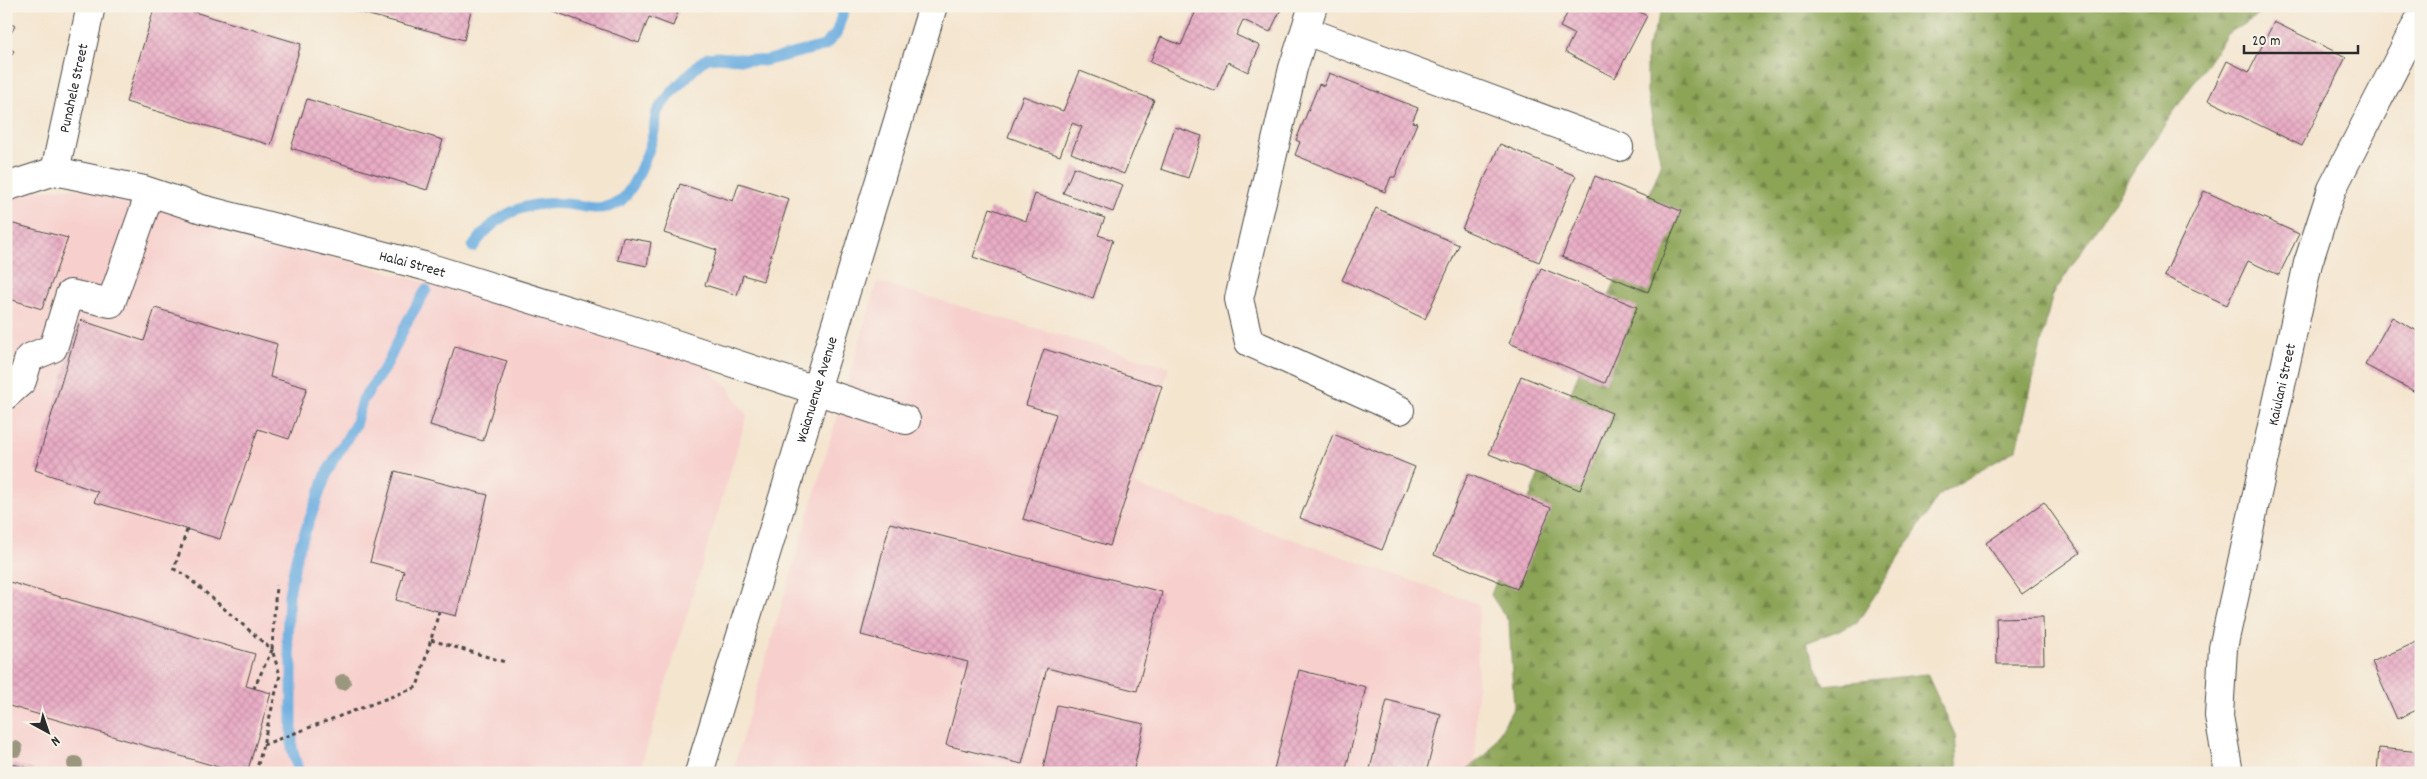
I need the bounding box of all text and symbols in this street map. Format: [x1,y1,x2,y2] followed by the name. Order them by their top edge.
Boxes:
[2244,22,2358,54] scale bar
[2252,31,2280,53] text: 20 m
[55,41,96,135] street label: Punahele Street
[376,246,448,285] street label: Halai Street
[791,334,845,446] street label: Waianuenue Avenue
[2263,341,2303,428] street label: Kaiulani Street
[22,706,72,756] north arrow
[46,731,64,750] text: N

